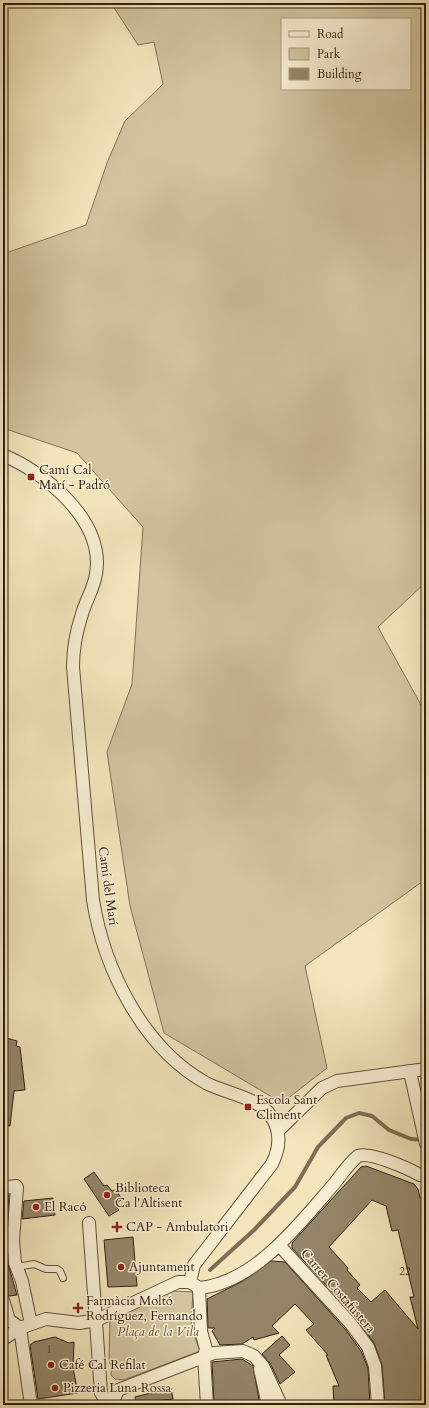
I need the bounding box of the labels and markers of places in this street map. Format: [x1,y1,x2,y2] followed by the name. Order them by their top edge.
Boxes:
[39,461,110,494] place label: Camí Cal Marí - Padró
[26,472,36,482] marker: Camí Cal Marí - Padró
[256,1091,317,1124] place label: Escola Sant Climent
[243,1102,253,1112] marker: Escola Sant Climent
[115,1179,182,1212] place label: Biblioteca Ca l'Altisent
[102,1190,112,1200] marker: Biblioteca Ca l'Altisent
[44,1198,86,1216] place label: El Racó
[31,1202,41,1212] marker: El Racó
[126,1218,229,1236] place label: CAP - Ambulatori
[111,1221,123,1233] marker: CAP - Ambulatori
[129,1258,195,1276] place label: Ajuntament
[116,1262,126,1272] marker: Ajuntament
[86,1292,203,1325] place label: Farmàcia Moltó Rodríguez, Fernando
[73,1303,83,1313] marker: Farmàcia Moltó Rodríguez, Fernando
[59,1356,146,1374] place label: Café Cal Refilat
[46,1360,56,1370] marker: Café Cal Refilat
[63,1379,172,1397] place label: Pizzeria Luna Rossa
[50,1383,60,1393] marker: Pizzeria Luna Rossa

